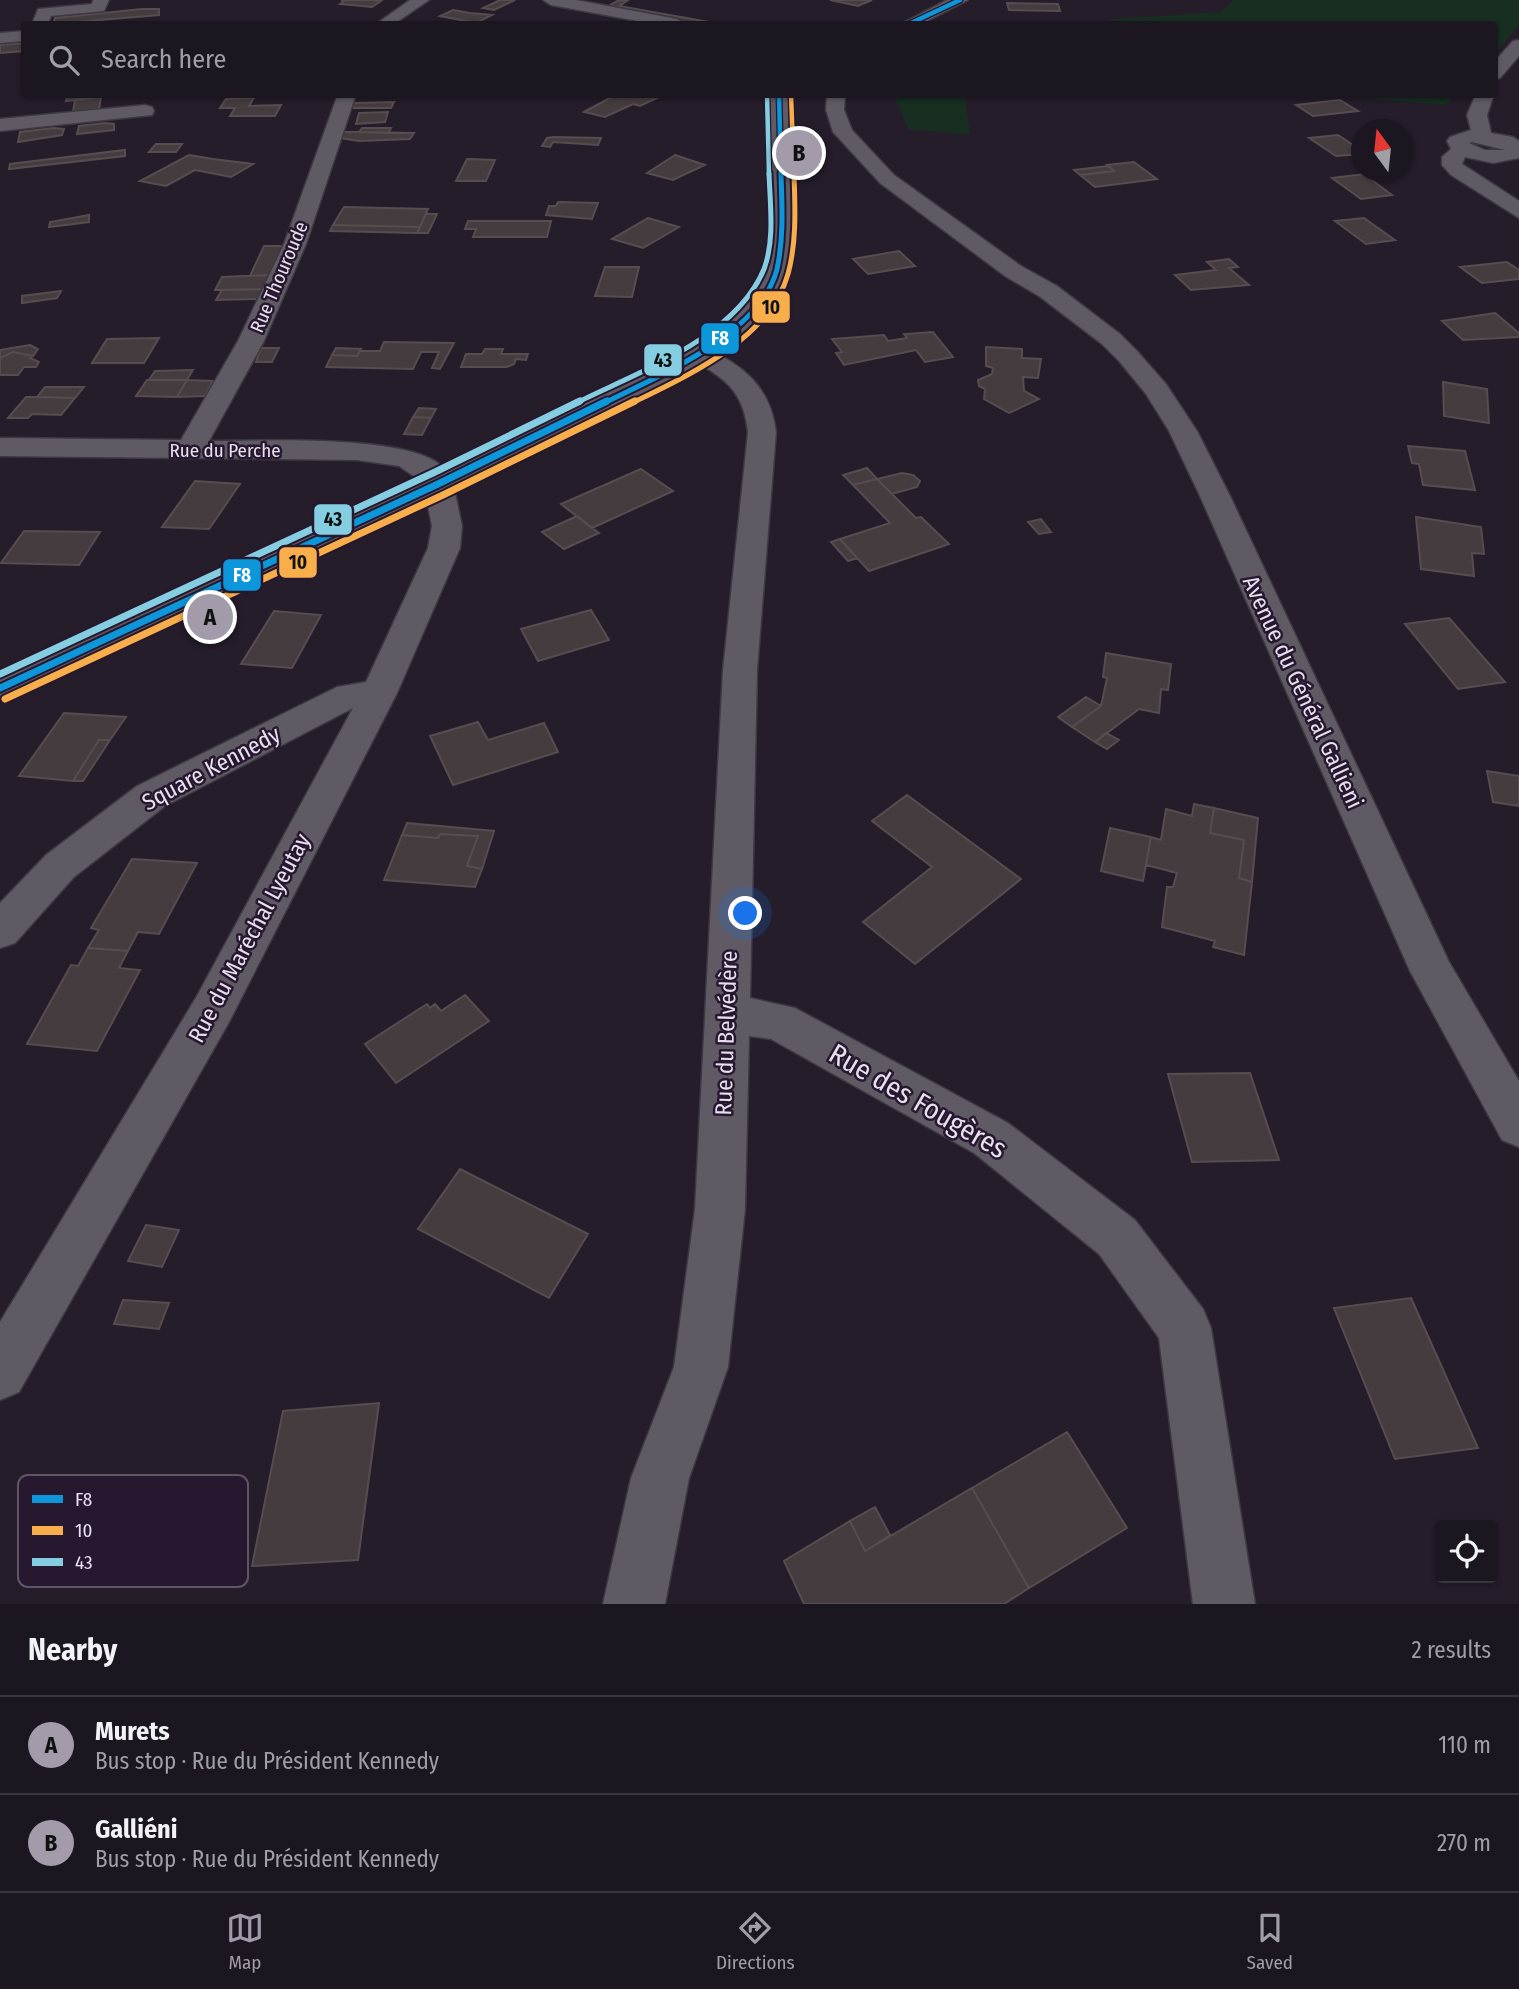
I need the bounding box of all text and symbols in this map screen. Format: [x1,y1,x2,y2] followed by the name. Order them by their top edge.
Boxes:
[21,21,1498,98] search box
[45,41,83,79] icon: search
[101,44,226,75] text: Search here
[1351,119,1414,182] north arrow
[776,127,822,179] pin: B
[245,218,313,336] street label: Rue Thouroude
[751,290,791,324] line badge: 10
[762,296,780,319] text: 10
[700,322,740,355] line badge: F8
[711,327,729,350] text: F8
[643,343,683,377] line badge: 43
[654,349,672,372] text: 43
[169,439,281,462] street label: Rue du Perche
[313,503,353,536] line badge: 43
[324,508,342,531] text: 43
[278,546,318,579] line badge: 10
[289,551,307,574] text: 10
[222,558,262,592] line badge: F8
[233,564,251,587] text: F8
[1237,571,1369,813] street label: Avenue du Général Gallieni
[187,591,233,643] pin: A
[137,719,286,816] street label: Square Kennedy
[182,828,316,1047] street label: Rue du Maréchal Lyeutay
[728,896,762,930] your location
[709,950,743,1116] street label: Rue du Belvédère
[823,1037,1013,1165] street label: Rue des Fougères
[18,1475,248,1587] legend
[75,1488,92,1511] text: F8
[75,1519,92,1542] text: 10
[1435,1520,1498,1583] map controls
[1435,1520,1498,1583] button: locate
[75,1551,93,1574] text: 43
[28,1632,117,1668] text: Nearby
[1411,1636,1491,1664] text: 2 results
[95,1716,170,1747] text: Murets
[45,1731,57,1759] text: A
[1438,1731,1491,1759] text: 110 m
[95,1747,439,1775] text: Bus stop · Rue du Président Kennedy
[95,1814,177,1845] text: Galliéni
[45,1829,57,1857] text: B
[1437,1829,1491,1857] text: 270 m
[95,1845,439,1873] text: Bus stop · Rue du Président Kennedy
[226,1909,264,1974] tab: Map
[716,1909,795,1974] tab: Directions
[1247,1909,1293,1974] tab: Saved

